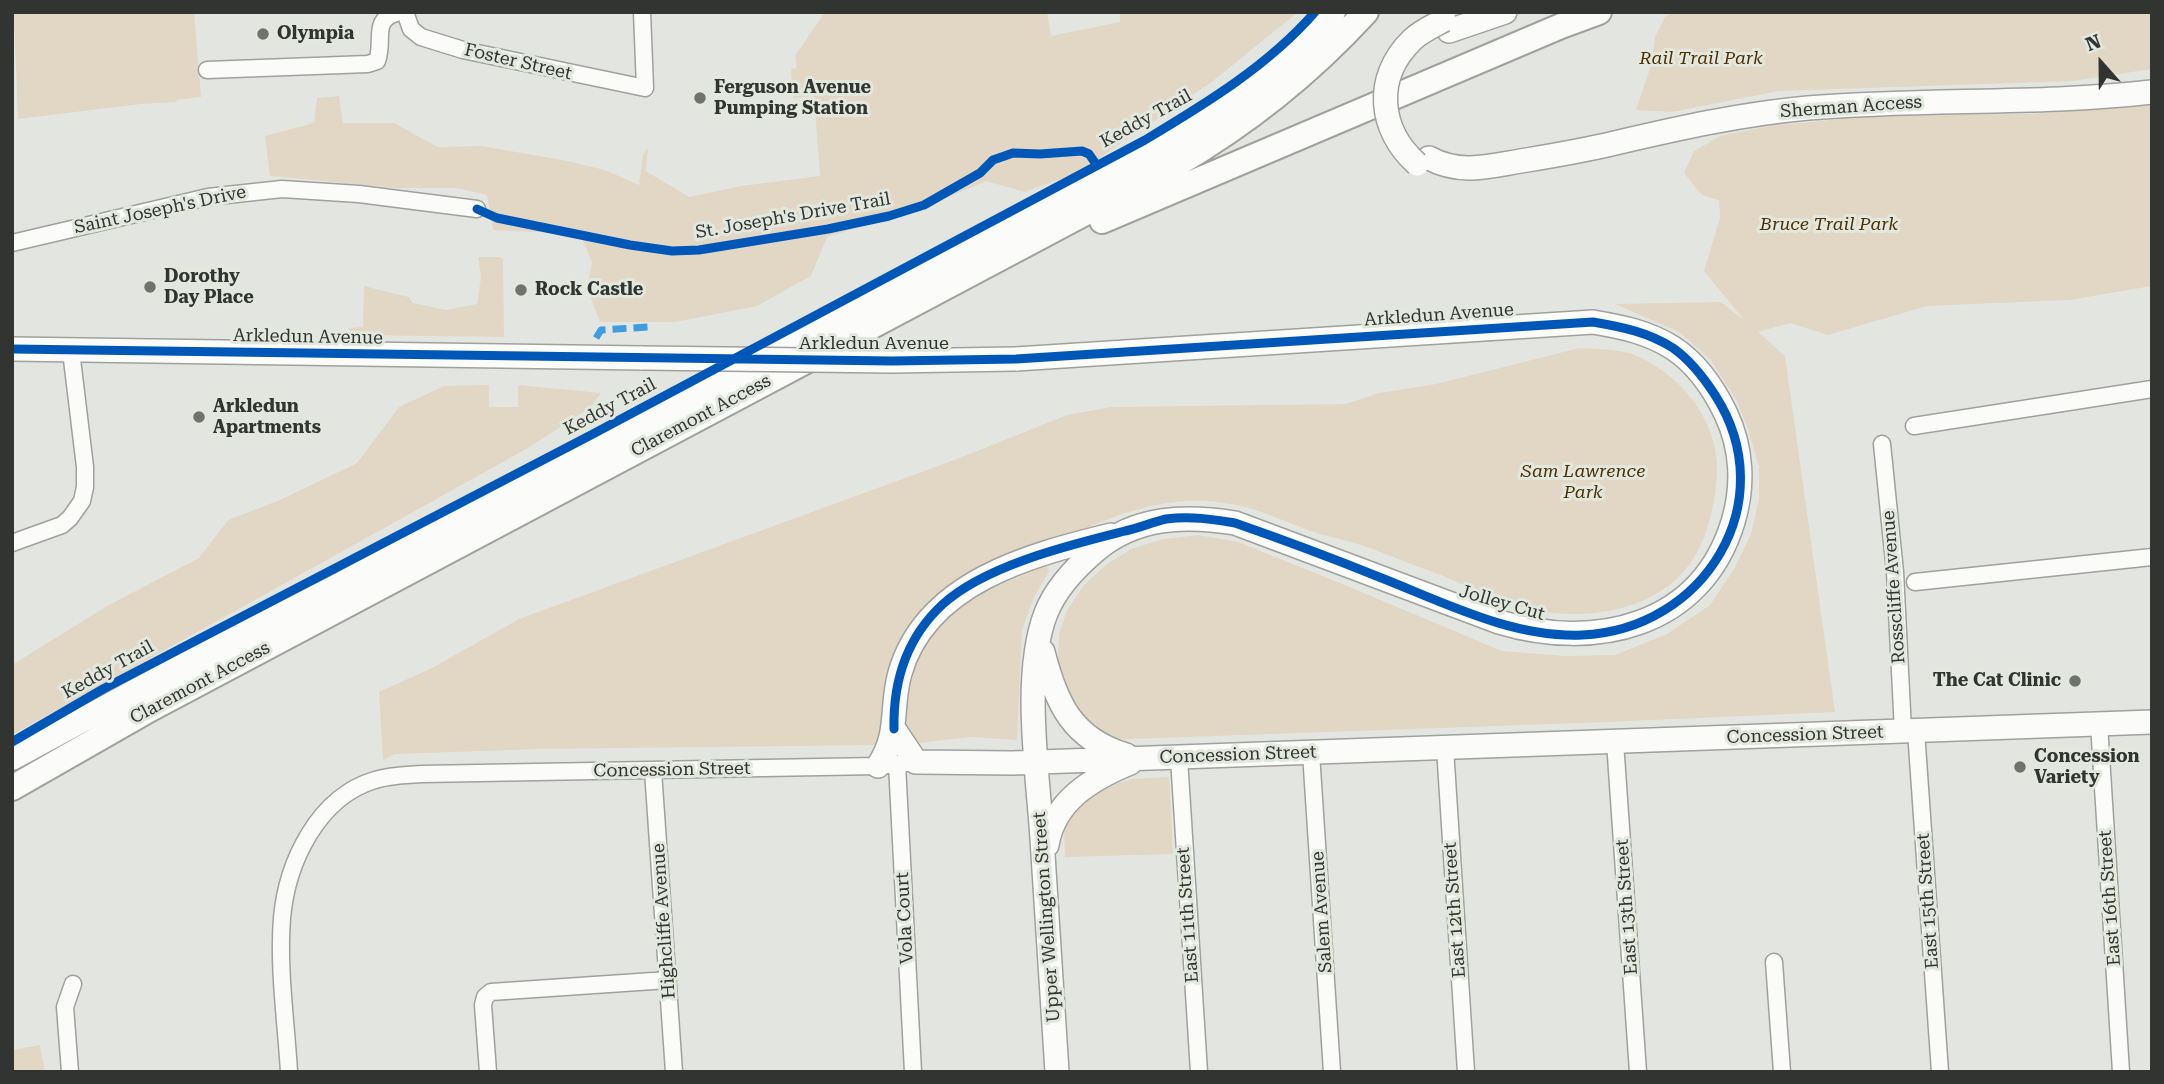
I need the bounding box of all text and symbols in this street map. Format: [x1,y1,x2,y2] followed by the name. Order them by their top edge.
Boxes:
[277,23,354,45] place label: Olympia
[255,26,271,42] marker: Olympia
[2066,28,2136,98] north arrow
[2082,30,2104,56] text: N
[462,39,574,85] street label: Foster Street
[1639,48,1763,70] park label: Rail Trail Park
[714,77,871,119] place label: Ferguson Avenue Pumping Station
[1097,85,1195,153] street label: Keddy Trail
[692,90,708,106] marker: Ferguson Avenue Pumping Station
[1779,91,1923,123] street label: Sherman Access
[72,181,248,239] street label: Saint Joseph's Drive
[694,188,892,244] street label: St. Joseph's Drive Trail
[1760,214,1898,236] park label: Bruce Trail Park
[164,266,254,308] place label: Dorothy Day Place
[142,279,158,295] marker: Dorothy Day Place
[535,279,643,301] place label: Rock Castle
[513,282,529,298] marker: Rock Castle
[1363,299,1515,331] street label: Arkledun Avenue
[233,325,383,349] street label: Arkledun Avenue
[799,333,949,355] street label: Arkledun Avenue
[627,370,775,462] street label: Claremont Access
[560,374,660,440] street label: Keddy Trail
[213,396,321,438] place label: Arkledun Apartments
[191,409,207,425] marker: Arkledun Apartments
[1521,461,1645,504] park label: Sam Lawrence Park
[1878,510,1910,664] street label: Rosscliffe Avenue
[1457,581,1547,625] street label: Jolley Cut
[59,636,157,704] street label: Keddy Trail
[126,637,274,729] street label: Claremont Access
[1933,670,2061,692] place label: The Cat Clinic
[2067,673,2083,689] marker: The Cat Clinic
[1726,721,1884,749] street label: Concession Street
[1159,741,1317,769] street label: Concession Street
[2034,746,2140,788] place label: Concession Variety
[593,758,751,782] street label: Concession Street
[2012,759,2028,775] marker: Concession Variety
[1029,811,1065,1023] street label: Upper Wellington Street
[2094,829,2126,967] street label: East 16th Street
[1912,832,1944,970] street label: East 15th Street
[1611,838,1643,976] street label: East 13th Street
[1439,841,1471,979] street label: East 12th Street
[648,842,680,1000] street label: Highcliffe Avenue
[1172,846,1204,984] street label: East 11th Street
[1307,850,1337,974] street label: Salem Avenue
[892,871,918,965] street label: Vola Court

